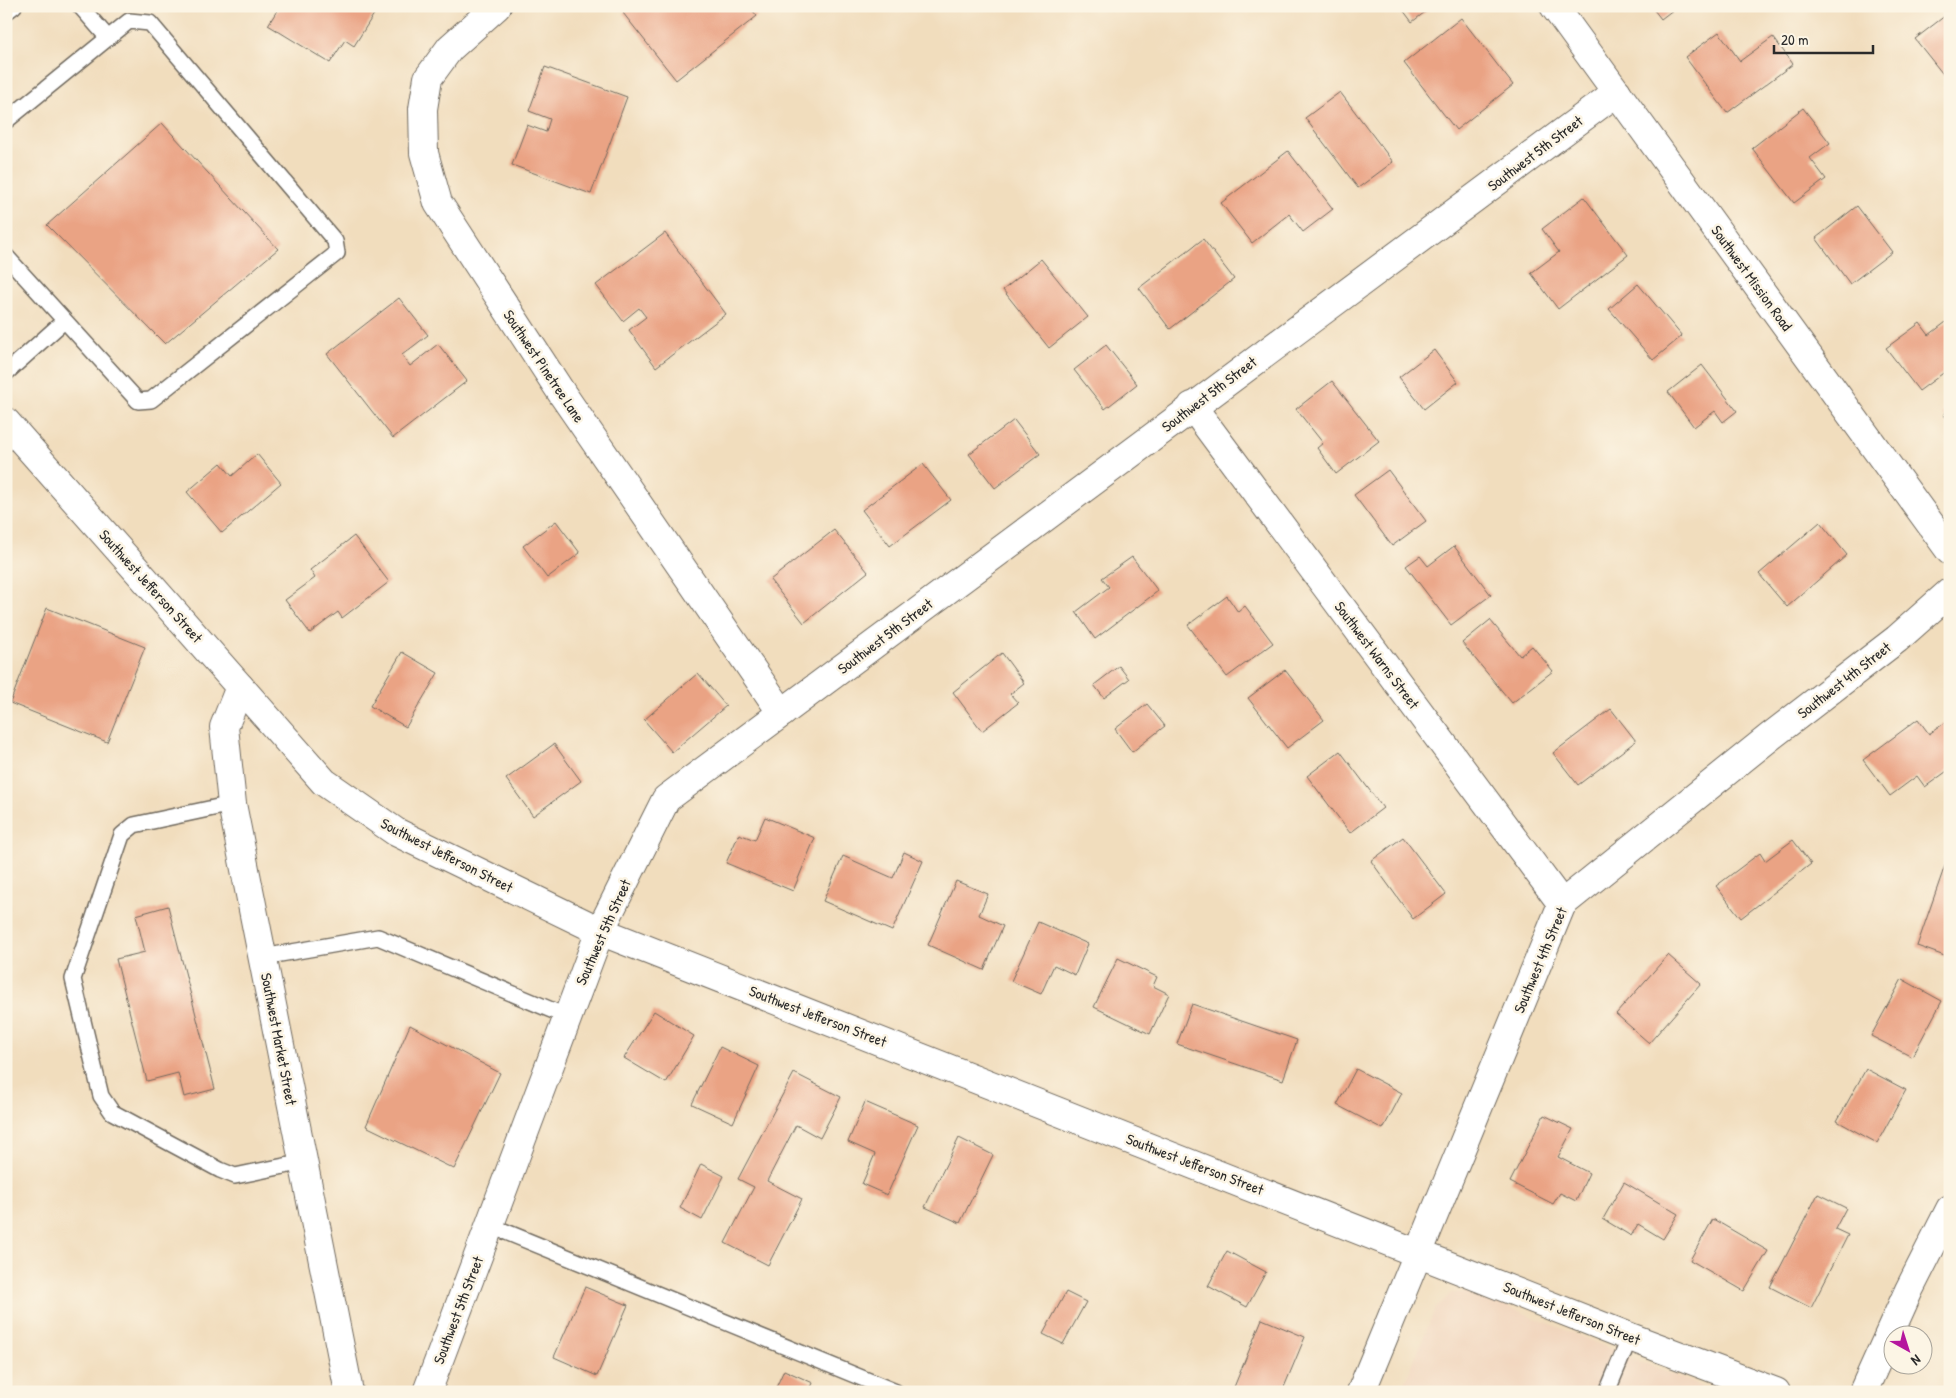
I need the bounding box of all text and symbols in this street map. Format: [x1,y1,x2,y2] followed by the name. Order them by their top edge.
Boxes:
[1774,22,1872,54] scale bar
[1781,29,1808,50] text: 20 m
[1483,110,1587,196] street label: Southwest 5th Street
[1707,221,1798,335] street label: Southwest Mission Road
[499,306,589,426] street label: Southwest Pinetree Lane
[1157,351,1261,437] street label: Southwest 5th Street
[94,525,208,648] street label: Southwest Jefferson Street
[833,593,937,679] street label: Southwest 5th Street
[1330,597,1425,714] street label: Southwest Warns Street
[1793,636,1896,723] street label: Southwest 4th Street
[377,813,517,898] street label: Southwest Jefferson Street
[570,875,636,988] street label: Southwest 5th Street
[1508,903,1572,1016] street label: Southwest 4th Street
[256,971,302,1108] street label: Southwest Market Street
[746,980,891,1052] street label: Southwest Jefferson Street
[1123,1128,1268,1200] street label: Southwest Jefferson Street
[428,1252,489,1367] street label: Southwest 5th Street
[1500,1276,1644,1350] street label: Southwest Jefferson Street
[1884,1326,1934,1376] north arrow
[1907,1351,1925,1371] text: N

